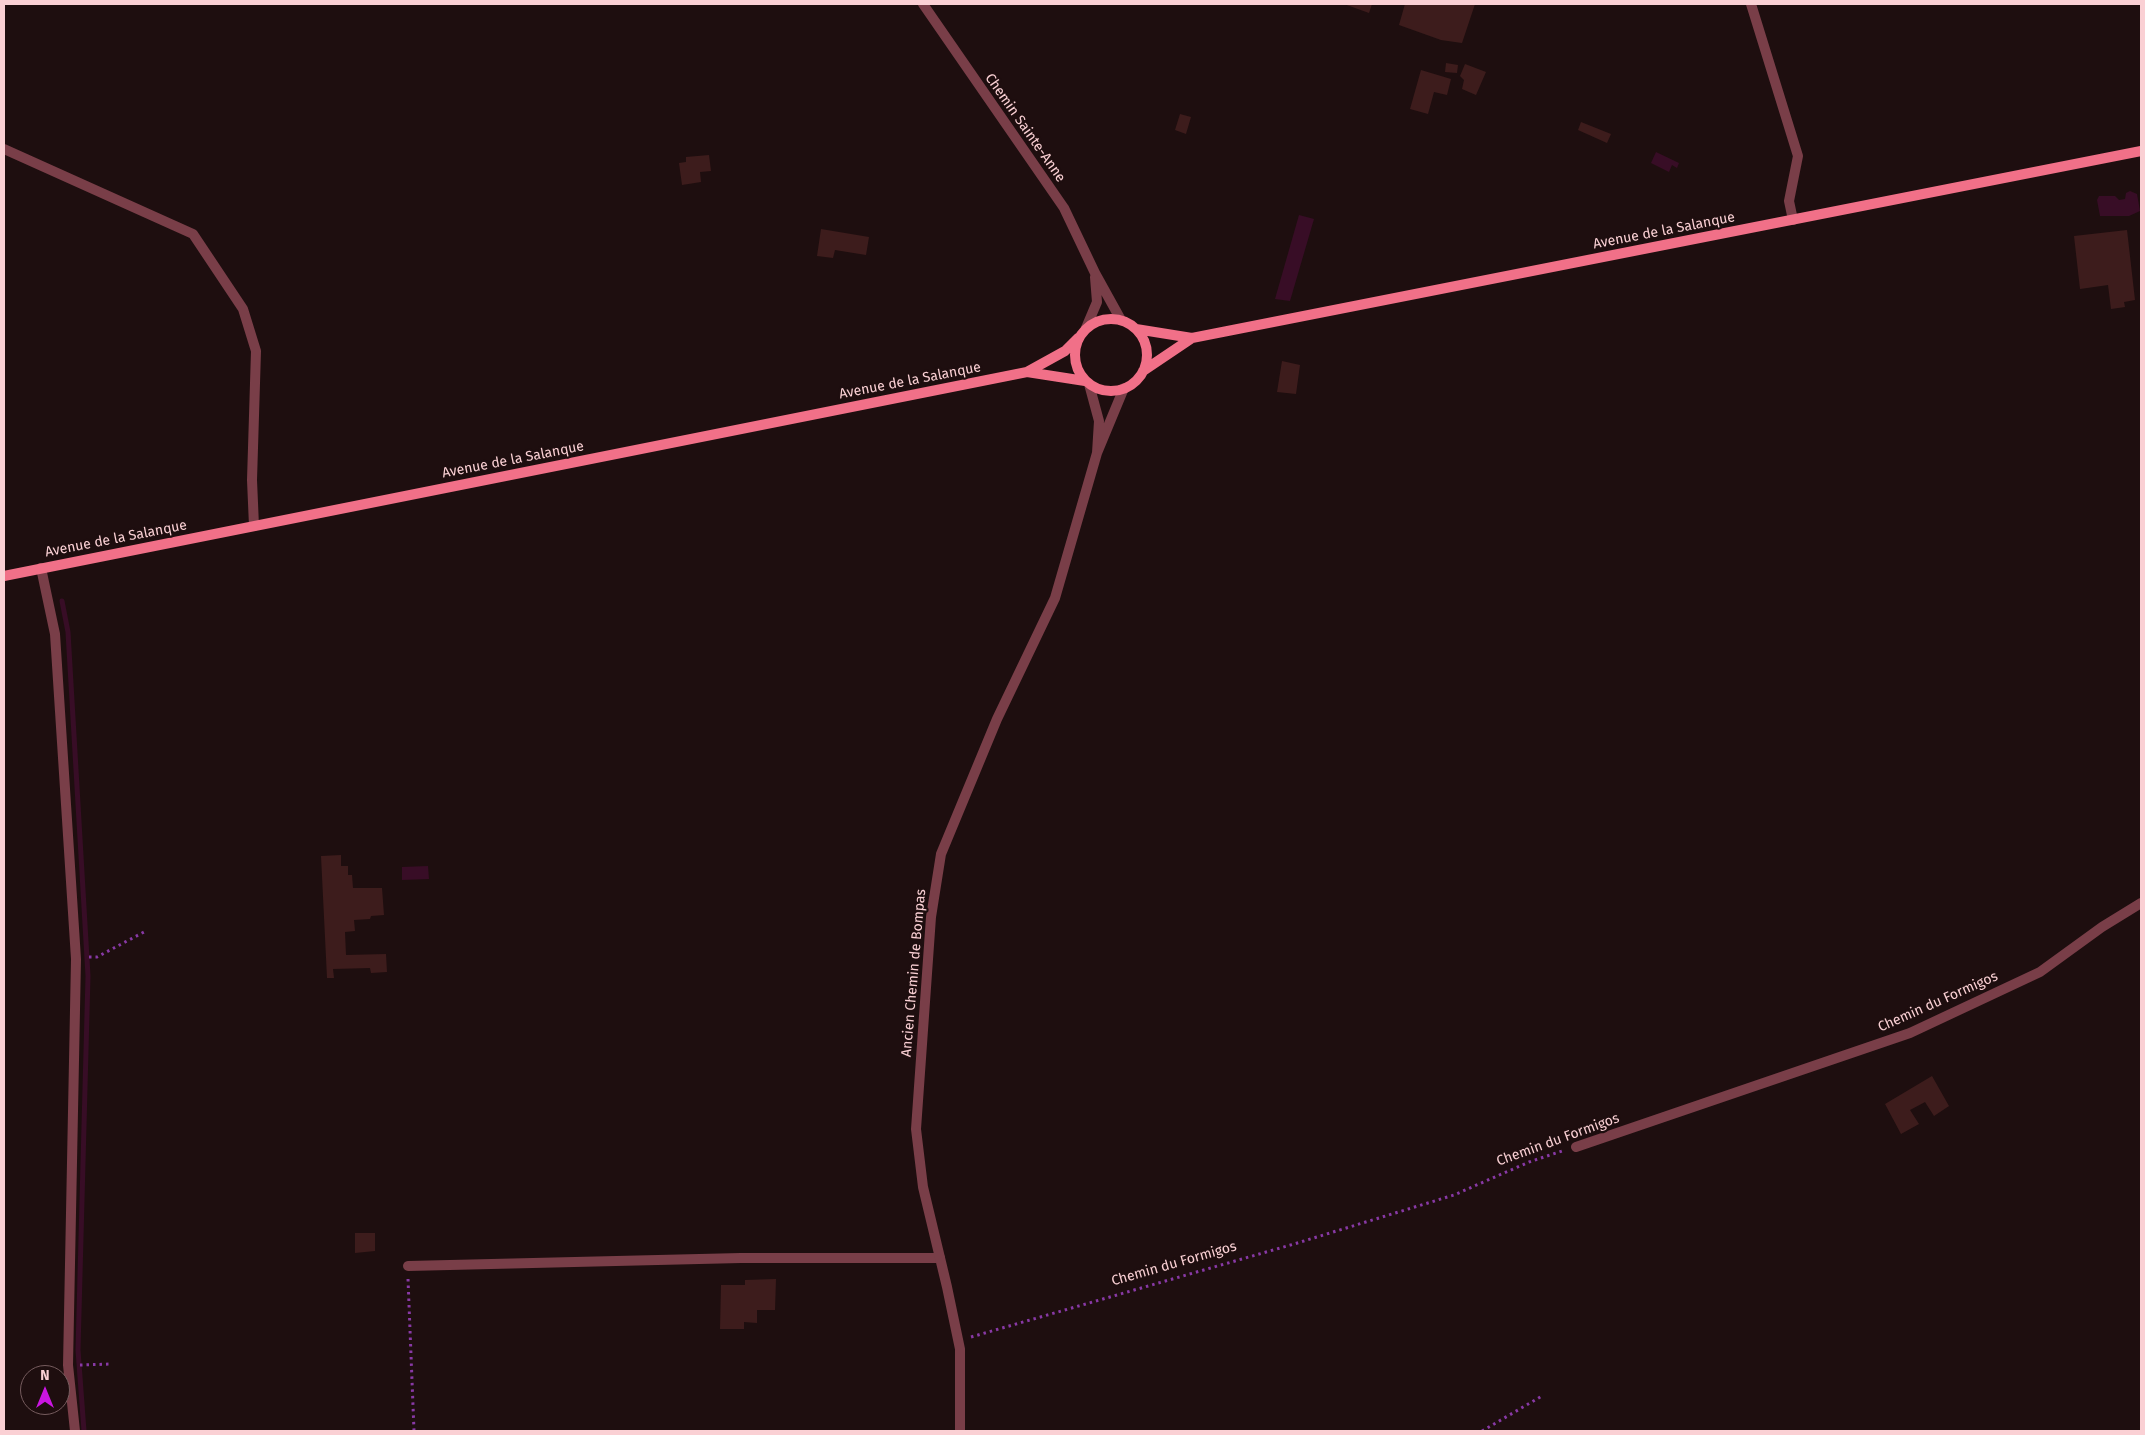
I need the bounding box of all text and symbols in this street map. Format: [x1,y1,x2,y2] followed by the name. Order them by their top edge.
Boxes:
[981,70,1069,186] street label: Chemin Sainte-Anne
[1592,209,1736,253] street label: Avenue de la Salanque
[838,359,982,403] street label: Avenue de la Salanque
[441,438,585,482] street label: Avenue de la Salanque
[44,517,188,561] street label: Avenue de la Salanque
[898,888,930,1058] street label: Ancien Chemin de Bompas
[1876,968,2000,1036] street label: Chemin du Formigos
[1494,1110,1622,1170] street label: Chemin du Formigos
[1110,1238,1238,1290] street label: Chemin du Formigos
[20,1365,70,1415] north arrow
[40,1367,50,1384] text: N

